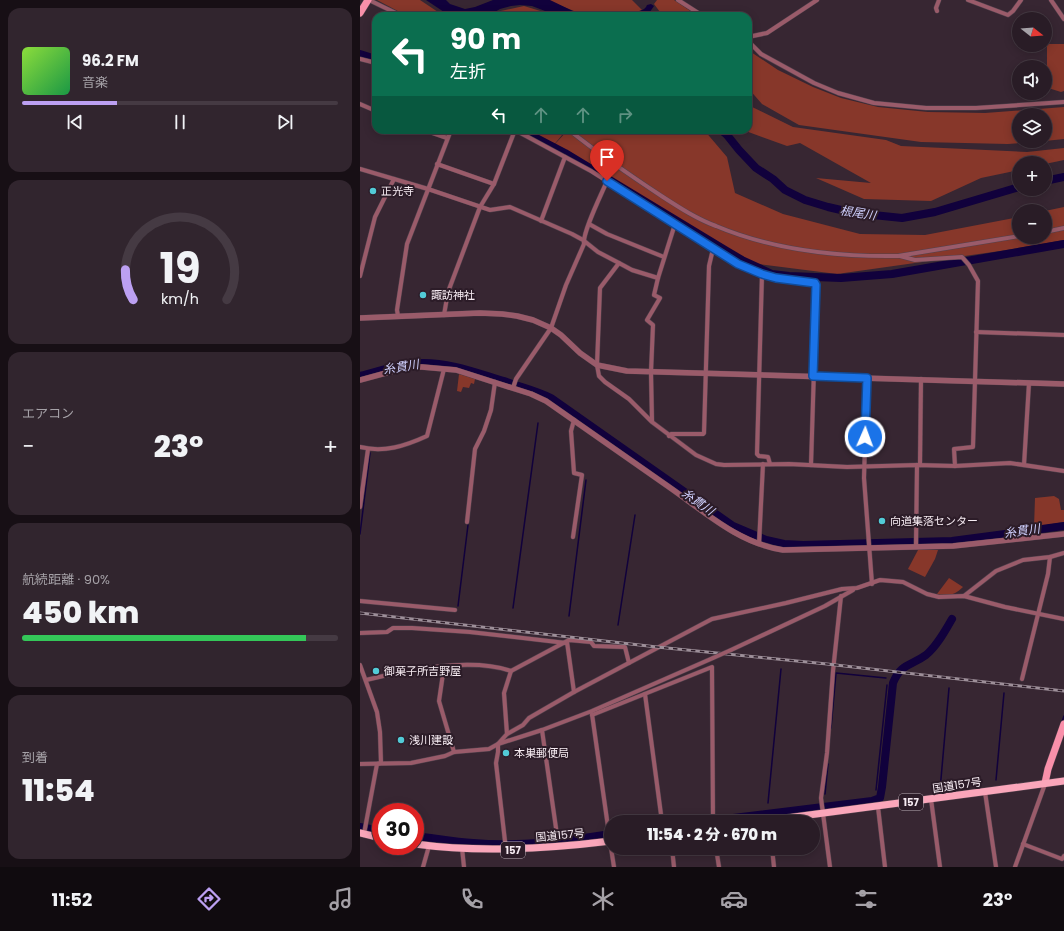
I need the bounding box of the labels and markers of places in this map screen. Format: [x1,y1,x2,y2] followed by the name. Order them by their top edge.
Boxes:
[590,140,624,181] pin
[381,183,414,199] place label: 正光寺
[368,186,378,196] marker: 正光寺
[431,287,475,303] place label: 諏訪神社
[418,290,428,300] marker: 諏訪神社
[890,513,978,529] place label: 向道集落センター
[877,516,887,526] marker: 向道集落センター
[383,663,461,679] place label: 御菓子所吉野屋
[371,666,381,676] marker: 御菓子所吉野屋
[409,732,453,748] place label: 浅川建設
[396,735,406,745] marker: 浅川建設
[514,745,569,761] place label: 本巣郵便局
[501,748,511,758] marker: 本巣郵便局

